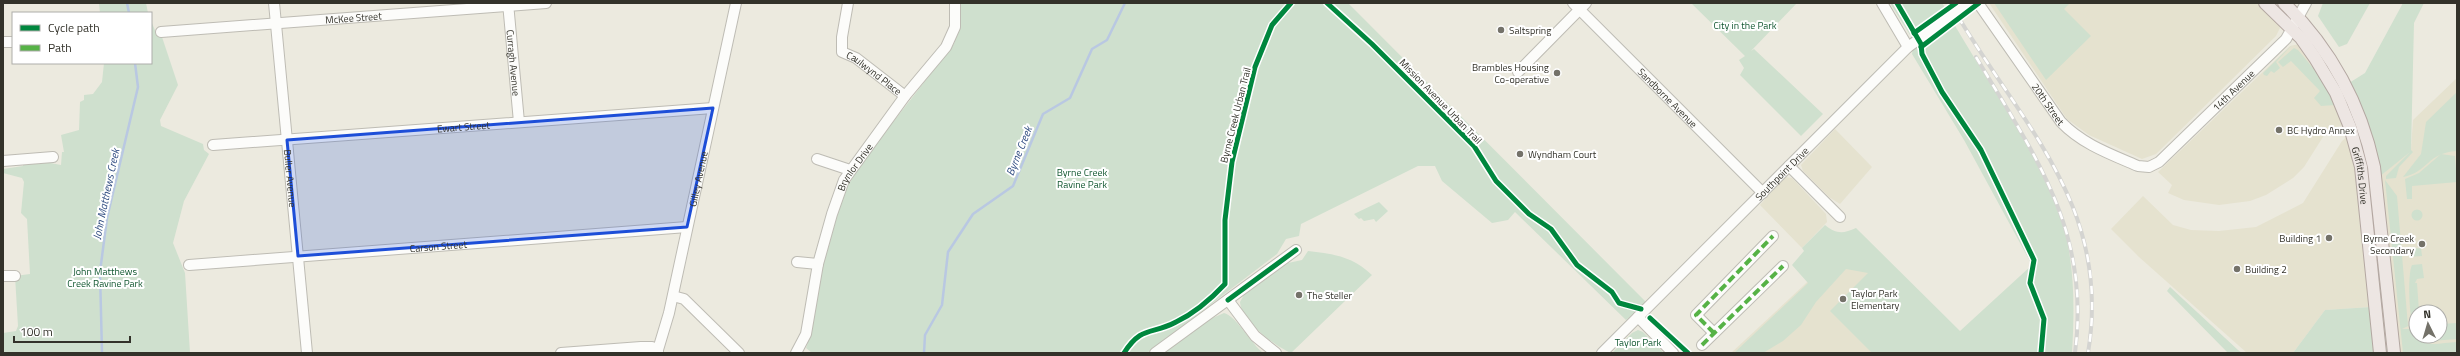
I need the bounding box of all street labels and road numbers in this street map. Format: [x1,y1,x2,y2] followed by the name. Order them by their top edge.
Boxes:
[325,8,383,28] street label: McKee Street
[502,29,524,97] street label: Curragh Avenue
[844,48,905,99] street label: Caulwynd Place
[1396,55,1485,147] street label: Mission Avenue Urban Trail
[1634,65,1701,131] street label: Sandborne Avenue
[1216,66,1255,164] street label: Byrne Creek Urban Trail
[2209,66,2258,115] street label: 14th Avenue
[2028,80,2068,129] street label: 20th Street
[436,118,491,136] street label: Ewart Street
[834,140,876,193] street label: Brynlor Drive
[1752,143,1812,204] street label: Southpoint Drive
[2348,145,2372,205] street label: Griffiths Drive
[280,149,300,208] street label: Buller Avenue
[685,150,712,208] street label: Gilley Avenue
[409,237,468,256] street label: Carson Street

